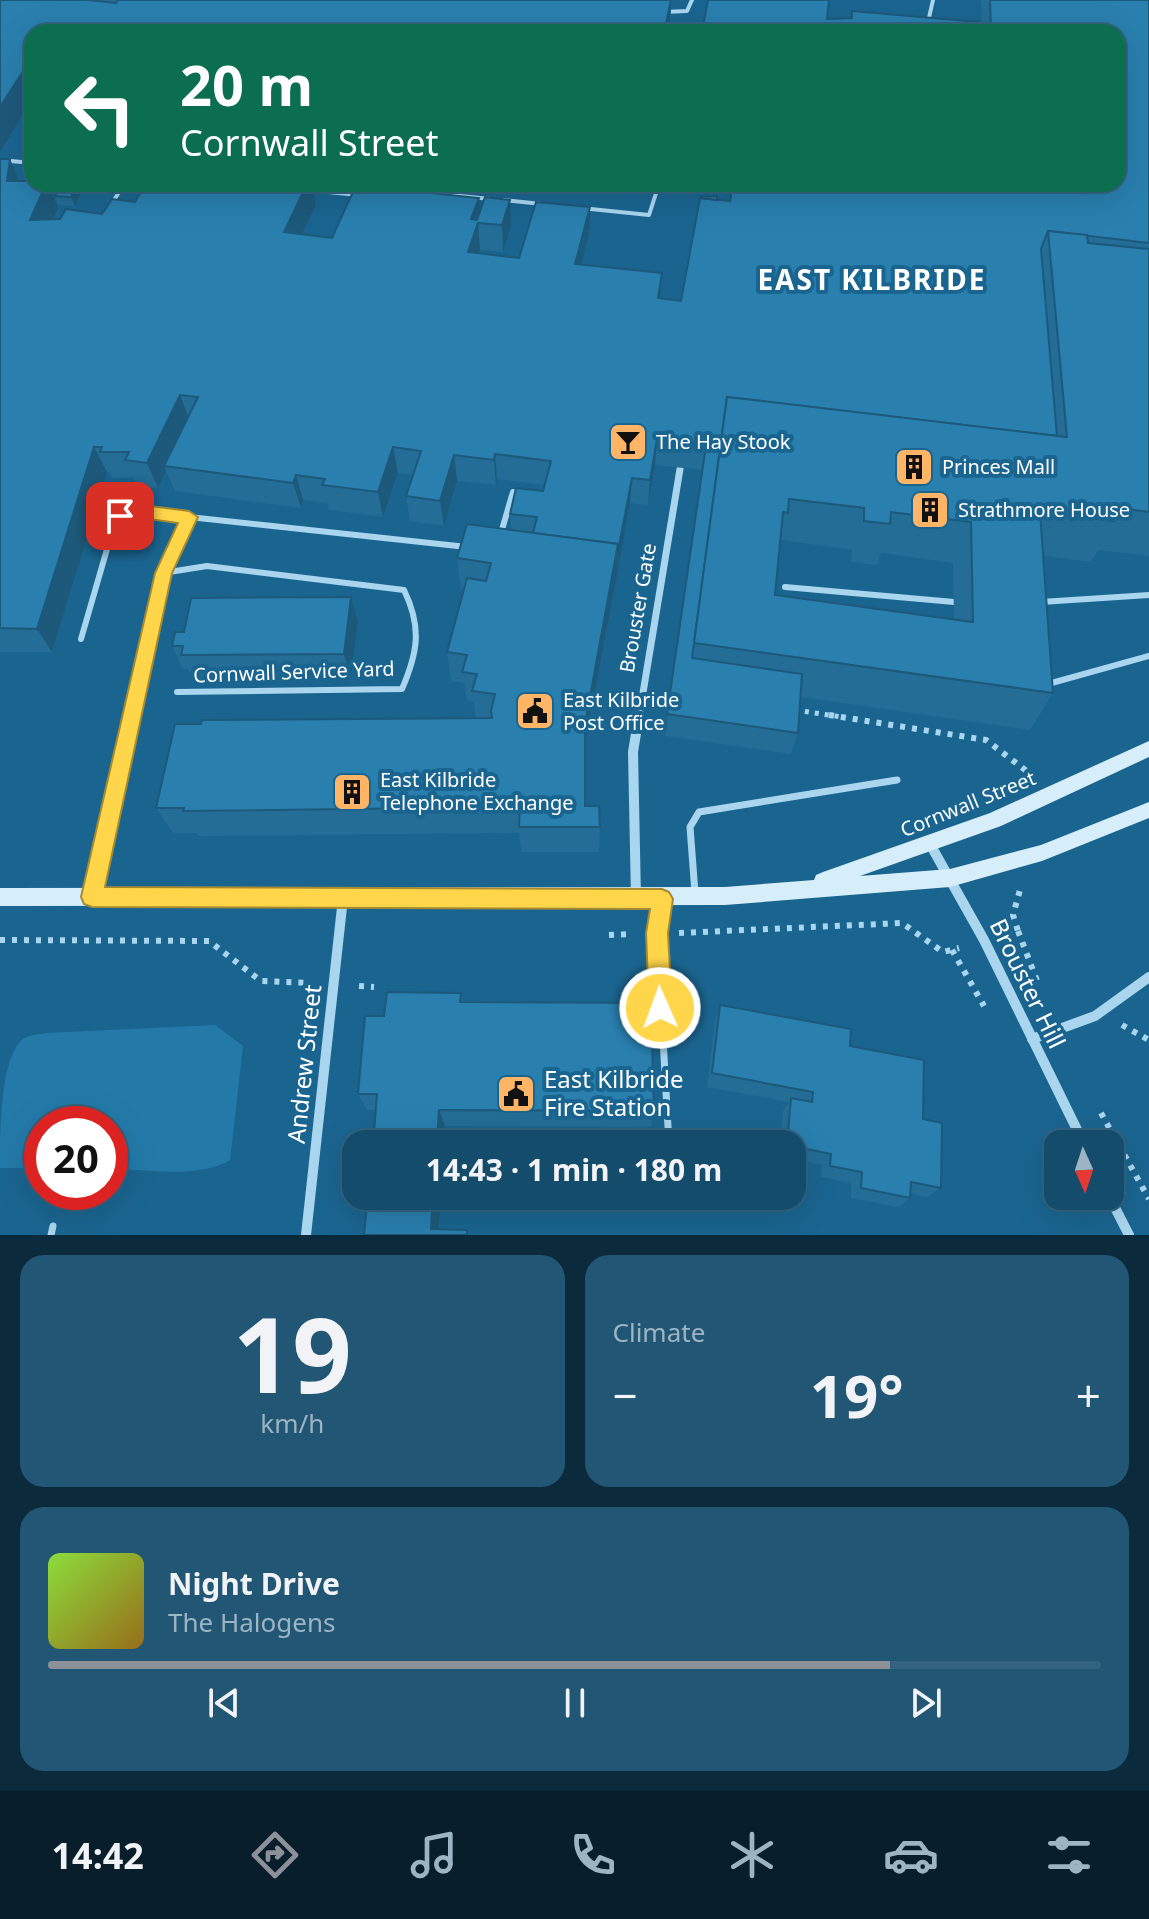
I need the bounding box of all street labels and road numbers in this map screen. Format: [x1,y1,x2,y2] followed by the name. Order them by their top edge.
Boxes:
[613,541,662,675] street label: Brouster Gate
[193,654,395,689] street label: Cornwall Service Yard
[896,764,1039,843] street label: Cornwall Street
[983,913,1074,1054] street label: Brouster Hill
[279,982,328,1145] street label: Andrew Street

